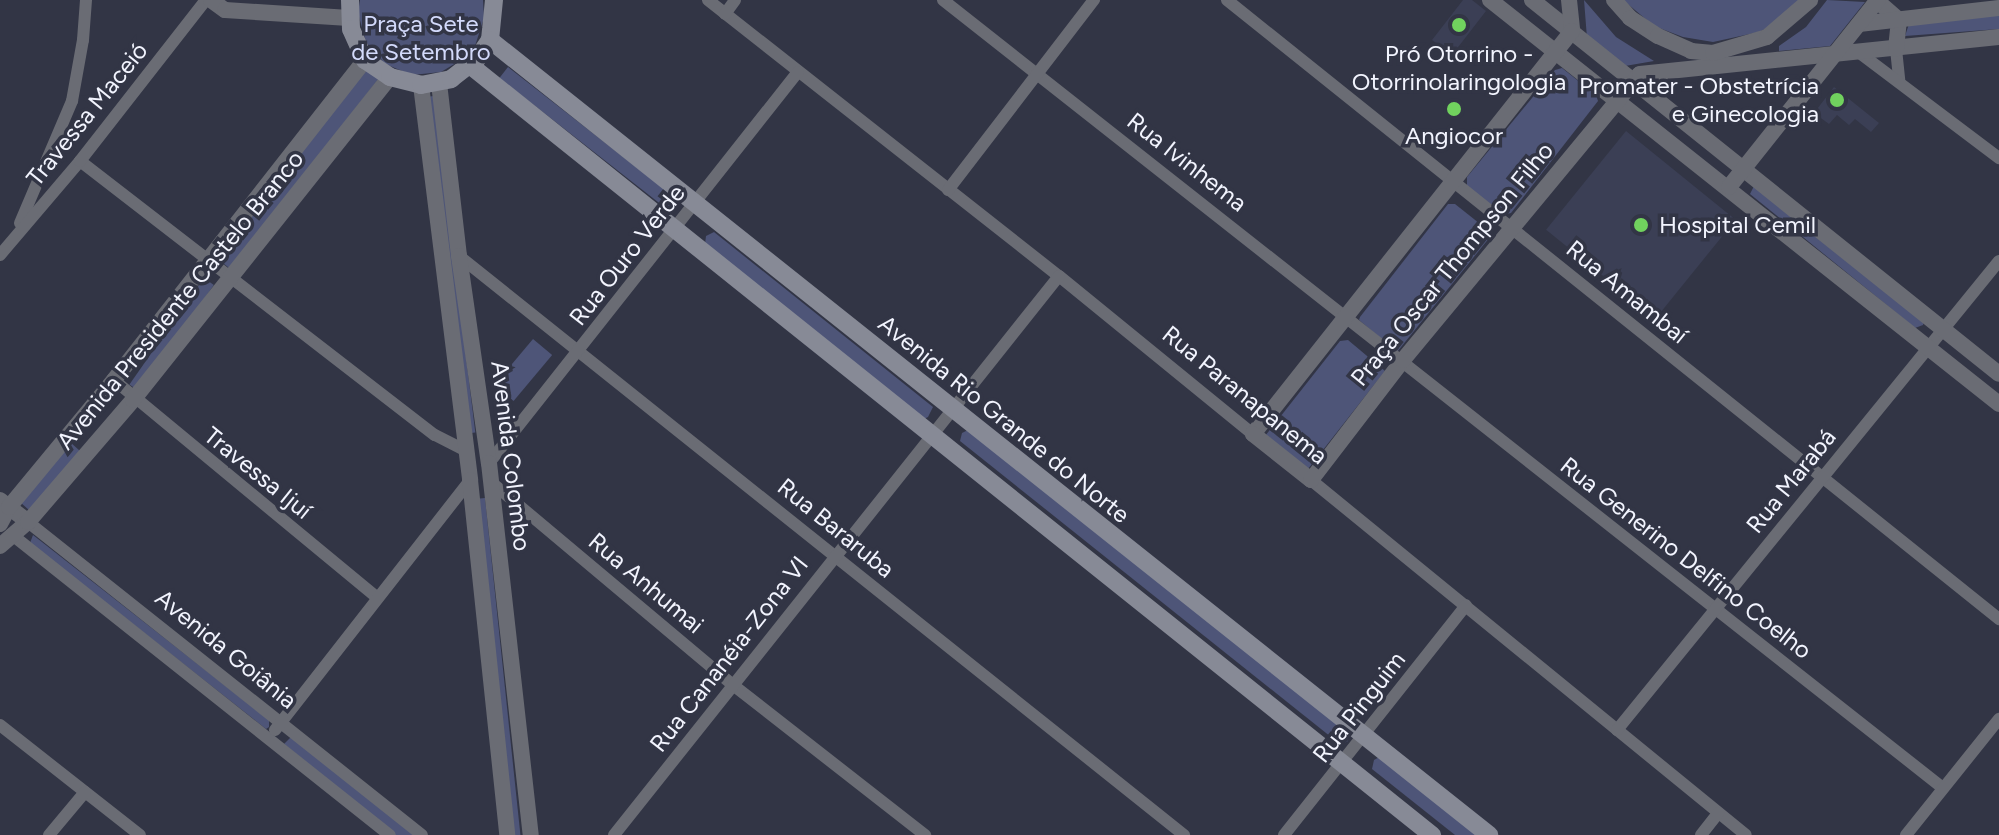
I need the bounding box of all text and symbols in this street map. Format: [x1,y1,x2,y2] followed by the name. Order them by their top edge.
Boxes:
[351,10,491,66] park label: Praça Sete de Setembro
[1448,14,1470,36] marker: Pró Otorrino - Otorrinolaringologia
[20,36,154,192] street label: Travessa Maceió
[1352,40,1566,96] place label: Pró Otorrino - Otorrinolaringologia
[1579,72,1819,128] place label: Promater - Obstetrícia e Ginecologia
[1826,89,1848,111] marker: Promater - Obstetrícia e Ginecologia
[1445,100,1463,118] marker: Angiocor
[1122,106,1252,218] street label: Rua Ivinhema
[1405,122,1503,150] place label: Angiocor
[1345,136,1559,392] street label: Praça Oscar Thompson Filho
[50,145,310,455] street label: Avenida Presidente Castelo Branco
[563,179,691,331] street label: Rua Ouro Verde
[1659,211,1816,239] place label: Hospital Cemil
[1630,214,1652,236] marker: Hospital Cemil
[1561,234,1693,350] street label: Rua Amambaí
[873,309,1135,529] street label: Avenida Rio Grande do Norte
[1157,320,1333,470] street label: Rua Paranapanema
[485,359,537,553] street label: Avenida Colombo
[198,421,318,525] street label: Travessa Ijuí
[1740,423,1842,539] street label: Rua Marabá
[1555,451,1817,665] street label: Rua Generino Delfino Coelho
[772,472,900,584] street label: Rua Bararuba
[583,527,709,639] street label: Rua Anhumai
[644,551,814,757] street label: Rua Cananéia-Zona VI
[149,583,303,715] street label: Avenida Goiânia
[1307,646,1411,768] street label: Rua Pinguim

